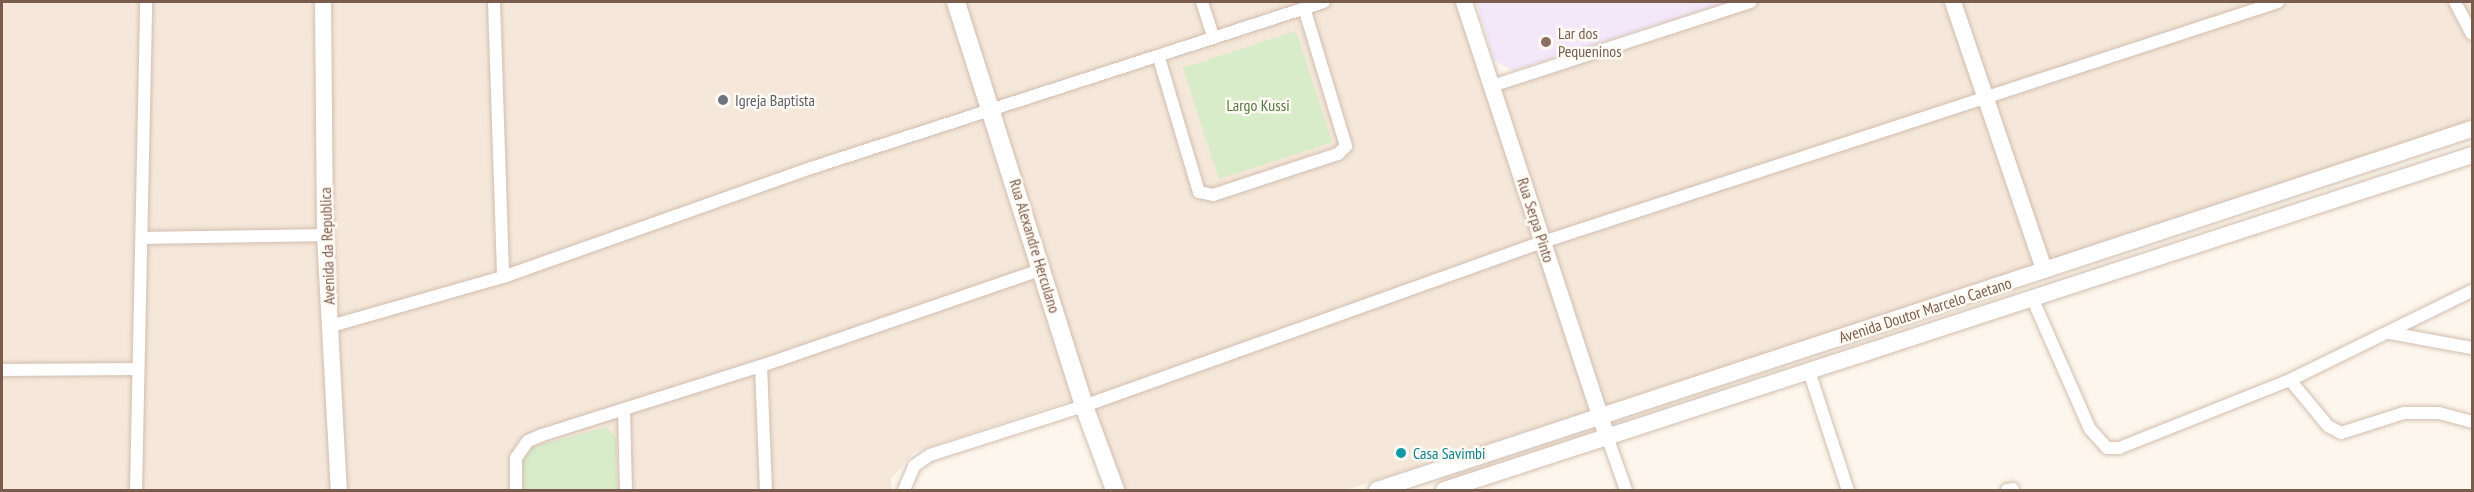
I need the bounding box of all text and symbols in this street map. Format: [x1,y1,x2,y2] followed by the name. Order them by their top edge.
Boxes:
[1558,23,1622,61] place label: Lar dos Pequeninos
[1539,35,1553,49] marker: Lar dos Pequeninos
[735,90,815,110] place label: Igreja Baptista
[716,93,730,107] marker: Igreja Baptista
[1226,95,1290,115] park label: Largo Kussi
[1513,175,1559,265] street label: Rua Serpa Pinto
[1005,176,1065,316] street label: Rua Alexandre Herculano
[315,187,339,305] street label: Avenida da Republica
[1836,273,2014,347] street label: Avenida Doutor Marcelo Caetano
[1413,443,1485,463] place label: Casa Savimbi
[1394,446,1408,460] marker: Casa Savimbi

